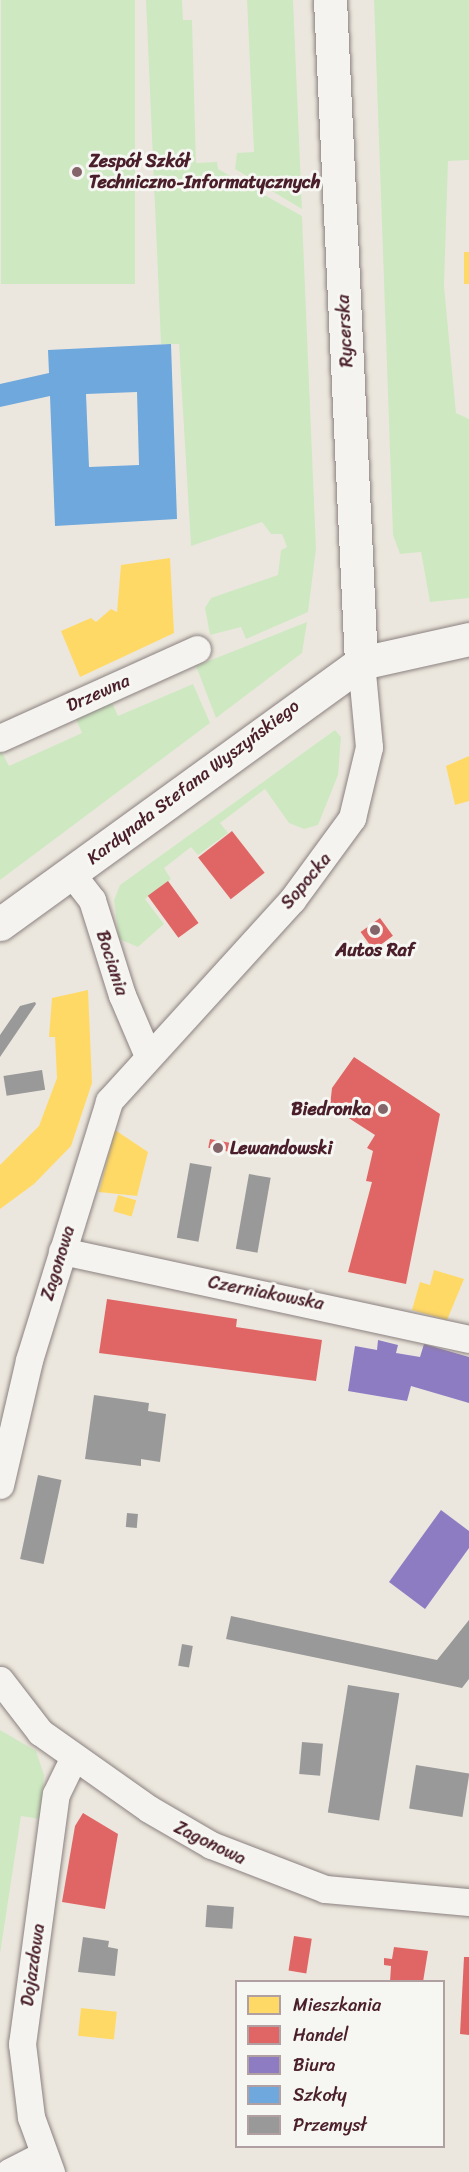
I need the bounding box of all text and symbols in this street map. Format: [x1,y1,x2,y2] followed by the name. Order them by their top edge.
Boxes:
[89,151,321,194] place label: Zespół Szkół Techniczno-Informatycznych
[70,165,84,179] marker: Zespół Szkół Techniczno-Informatycznych
[332,294,358,368] street label: Rycerska
[63,669,133,717] street label: Drzewna
[82,694,304,870] street label: Kardynała Stefana Wyszyńskiego
[276,849,336,913] street label: Sopocka
[368,923,382,937] marker: Autos Raf
[91,928,133,998] street label: Bociania
[335,939,415,961] place label: Autos Raf
[291,1098,371,1120] place label: Biedronka
[376,1102,390,1116] marker: Biedronka
[230,1137,332,1159] place label: Lewandowski
[211,1141,225,1155] marker: Lewandowski
[36,1223,80,1303] street label: Zagonowa
[206,1271,326,1315] street label: Czerniakowska
[171,1816,249,1870] street label: Zagonowa
[17,1922,49,2008] street label: Dojazdowa
[235,1980,445,2148] legend
[293,1989,381,2021] text: Mieszkania
[293,2019,348,2051] text: Handel
[293,2049,335,2081] text: Biura
[293,2079,347,2111] text: Szkoły
[293,2109,366,2141] text: Przemysł

